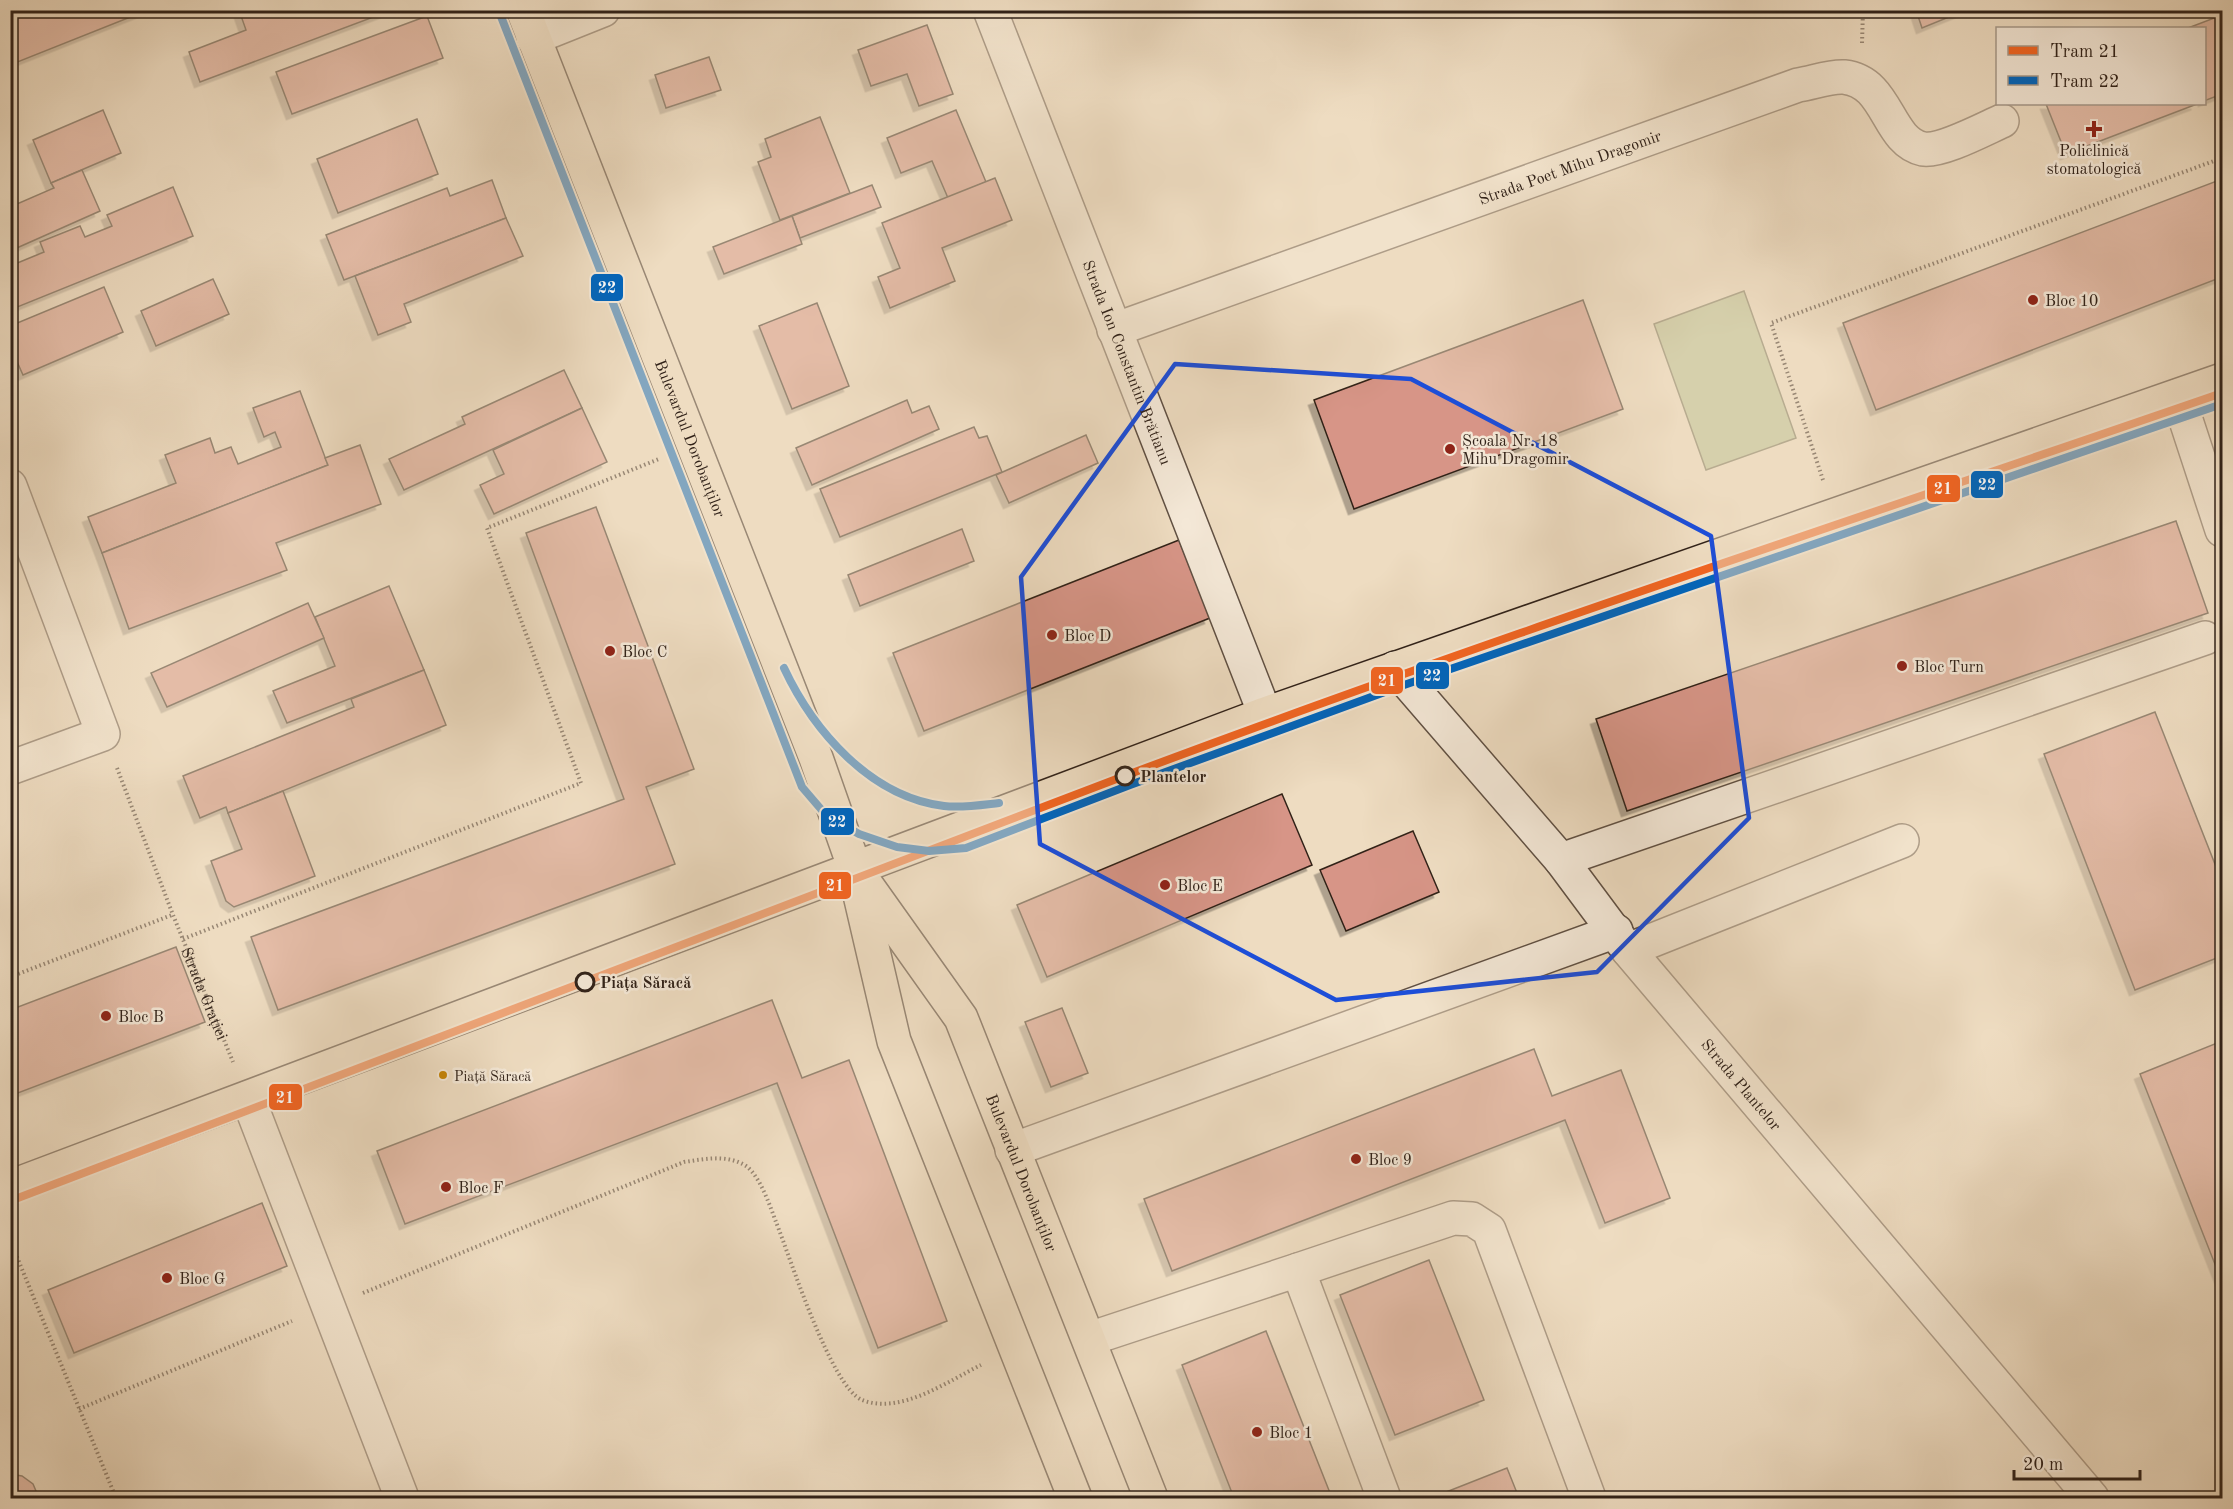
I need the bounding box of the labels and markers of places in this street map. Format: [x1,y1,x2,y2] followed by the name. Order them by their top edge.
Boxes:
[2085,120,2103,138] marker: Policlinică stomatologică
[2047,144,2141,178] place label: Policlinică stomatologică
[2026,293,2040,307] marker: Bloc 10
[2045,294,2098,310] place label: Bloc 10
[1462,434,1569,468] place label: Școala Nr. 18 Mihu Dragomir
[1443,442,1457,456] marker: Școala Nr. 18 Mihu Dragomir
[1045,628,1059,642] marker: Bloc D
[1064,629,1111,645] place label: Bloc D
[603,644,617,658] marker: Bloc C
[622,645,667,661] place label: Bloc C
[1895,659,1909,673] marker: Bloc Turn
[1914,660,1984,676] place label: Bloc Turn
[1115,766,1135,786] marker: Plantelor
[1140,770,1207,786] place label: Plantelor
[1158,878,1172,892] marker: Bloc E
[1177,879,1223,895] place label: Bloc E
[575,972,595,992] marker: Piața Săracă
[600,976,691,992] place label: Piața Săracă
[99,1009,113,1023] marker: Bloc B
[118,1010,164,1026] place label: Bloc B
[437,1069,449,1081] marker: Piață Săracă
[454,1070,531,1084] place label: Piață Săracă
[1349,1152,1363,1166] marker: Bloc 9
[1368,1153,1412,1169] place label: Bloc 9
[439,1180,453,1194] marker: Bloc F
[458,1181,504,1197] place label: Bloc F
[160,1271,174,1285] marker: Bloc G
[179,1272,226,1288] place label: Bloc G
[1250,1425,1264,1439] marker: Bloc 1
[1269,1426,1313,1442] place label: Bloc 1

